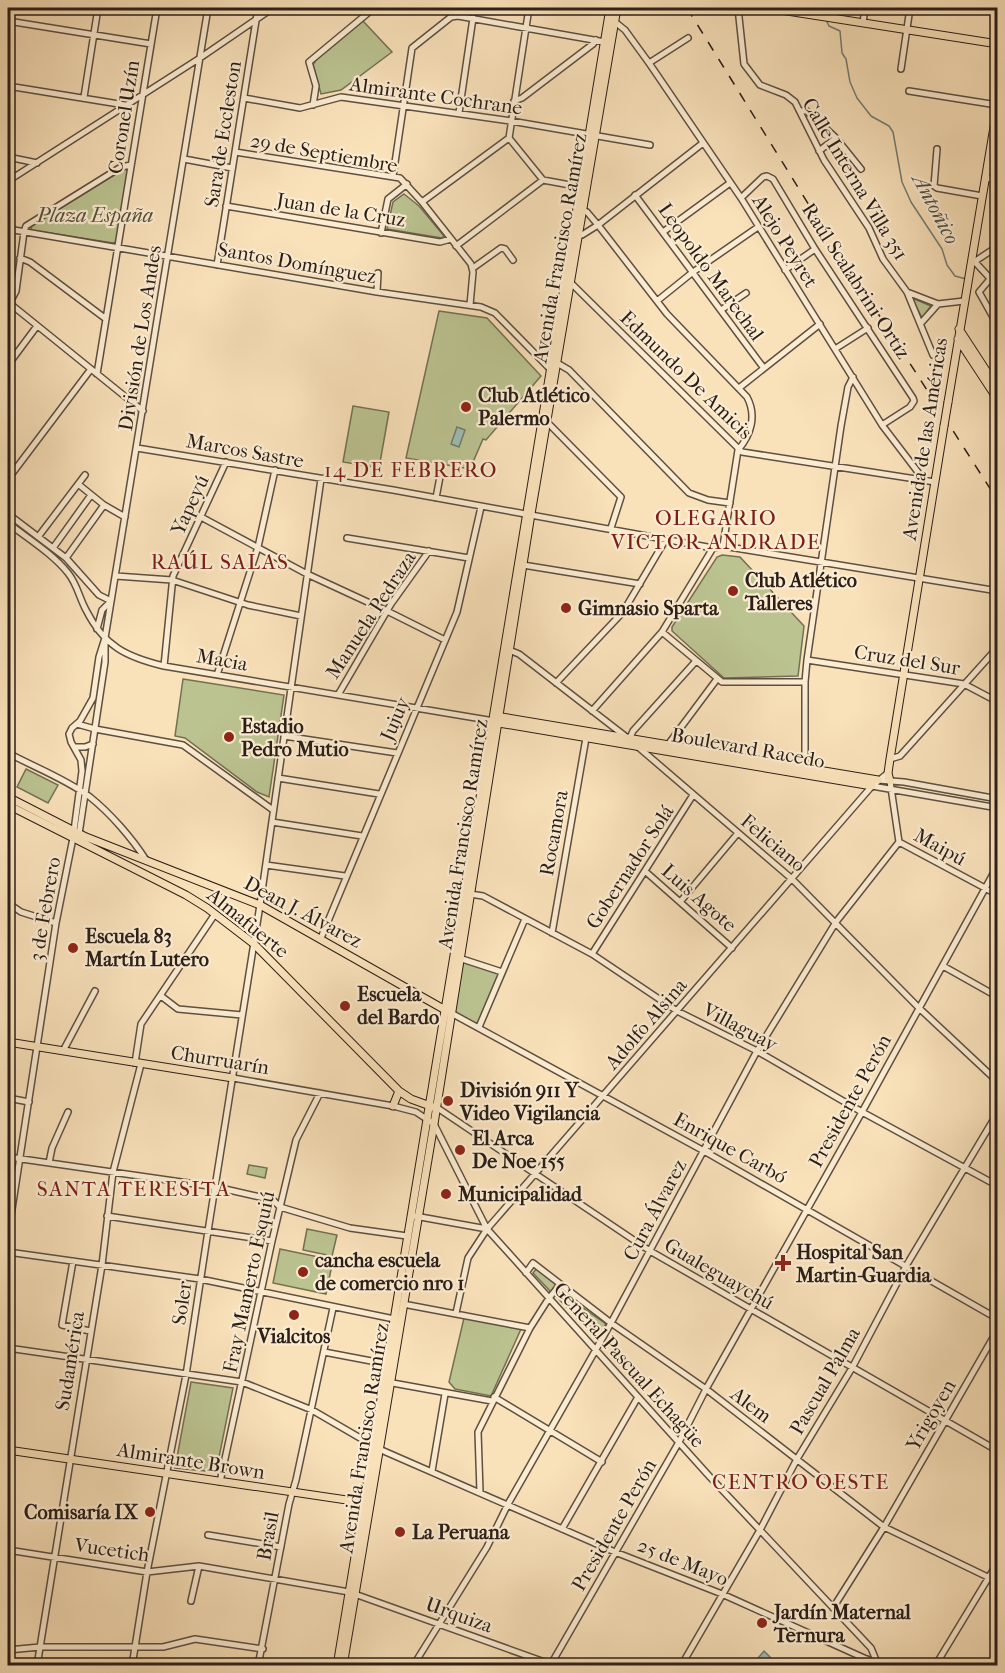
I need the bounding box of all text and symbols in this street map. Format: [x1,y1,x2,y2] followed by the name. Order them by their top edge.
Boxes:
[104,58,144,176] street label: Coronel Uzín
[200,59,246,209] street label: Sara de Eccleston
[347,72,524,120] street label: Almirante Cochrane
[797,94,913,264] street label: Calle Interna Villa 351
[249,129,400,177] street label: 29 de Septiembre
[528,131,592,366] street label: Avenida Francisco Ramírez
[906,167,964,248] water label: Antoñico
[273,188,407,232] street label: Juan de la Cruz
[747,190,823,292] street label: Alejo Peyret
[653,199,769,346] street label: Leopoldo Marechal
[797,199,915,363] street label: Raúl Scalabrini Ortiz
[36,204,153,227] park label: Plaza España
[216,238,378,288] street label: Santos Domínguez
[114,244,166,432] street label: División de Los Andes
[615,306,757,444] street label: Edmundo De Amicis
[897,336,952,543] street label: Avenida de las Américas
[478,384,590,430] place label: Club Atlético Palermo
[459,400,473,414] marker: Club Atlético Palermo
[184,429,306,473] street label: Marcos Sastre
[324,458,498,482] district label: 14 DE FEBRERO
[166,471,214,540] street label: Yapeyú
[610,506,821,554] district label: OLEGARIO VICTOR ANDRADE
[321,546,421,683] street label: Manuela Pedraza
[151,550,289,574] district label: RAÚL SALAS
[744,569,857,615] place label: Club Atlético Talleres
[726,584,740,598] marker: Club Atlético Talleres
[578,597,719,620] place label: Gimnasio Sparta
[559,601,573,615] marker: Gimnasio Sparta
[852,640,962,680] street label: Cruz del Sur
[195,644,250,676] street label: Macia
[375,692,415,746] street label: Jujuy
[241,715,349,761] place label: Estadio Pedro Mutio
[433,717,493,952] street label: Avenida Francisco Ramírez
[669,723,827,773] street label: Boulevard Racedo
[222,730,236,744] marker: Estadio Pedro Mutio
[535,788,573,878] street label: Rocamora
[581,800,679,933] street label: Gobernador Solá
[736,809,810,877] street label: Feliciano
[910,823,970,871] street label: Maipú
[25,855,65,963] street label: 3 de Febrero
[657,859,741,937] street label: Luis Agote
[240,870,366,953] street label: Dean J. Álvarez
[202,883,293,963] street label: Almafuerte
[84,925,209,971] place label: Escuela 83 Martín Lutero
[66,941,80,955] marker: Escuela 83 Martín Lutero
[600,973,692,1075] street label: Adolfo Alsina
[357,983,439,1029] place label: Escuela del Bardo
[698,997,782,1057] street label: Villaguay
[338,999,352,1013] marker: Escuela del Bardo
[804,1030,896,1172] street label: Presidente Perón
[169,1041,271,1079] street label: Churruarín
[459,1079,600,1125] place label: División 911 Y Video Vigilancia
[441,1094,455,1108] marker: División 911 Y Video Vigilancia
[669,1107,791,1189] street label: Enrique Carbó
[472,1127,565,1173] place label: El Arca De Noe 155
[453,1143,467,1157] marker: El Arca De Noe 155
[618,1155,691,1265] street label: Cura Álvarez
[37,1177,231,1201] district label: SANTA TERESITA
[457,1183,583,1206] place label: Municipalidad
[439,1187,453,1201] marker: Municipalidad
[218,1188,280,1375] street label: Fray Mamerto Esquiú
[660,1233,778,1315] street label: Gualeguaychú
[795,1241,932,1287] place label: Hospital San Martin-Guardia
[315,1249,464,1295] place label: cancha escuela de comercio nro 1
[774,1254,792,1272] marker: Hospital San Martin-Guardia
[296,1265,310,1279] marker: cancha escuela de comercio nro 1
[549,1278,709,1452] street label: General Pascual Echagüe
[168,1279,197,1326] street label: Soler
[287,1308,301,1322] marker: Vialcitos
[51,1309,89,1412] street label: Sudamérica
[334,1321,394,1556] street label: Avenida Francisco Ramírez
[785,1323,865,1439] street label: Pascual Palma
[257,1325,331,1348] place label: Vialcitos
[901,1375,961,1456] street label: Yrigoyen
[725,1382,776,1428] street label: Alem
[115,1438,267,1484] street label: Almirante Brown
[567,1455,661,1595] street label: Presidente Perón
[712,1470,890,1494] district label: CENTRO OESTE
[24,1501,138,1524] place label: Comisaría IX
[143,1505,157,1519] marker: Comisaría IX
[252,1509,284,1562] street label: Brasil
[412,1521,510,1544] place label: La Peruana
[393,1525,407,1539] marker: La Peruana
[72,1533,152,1567] street label: Vucetich
[634,1533,732,1591] street label: 25 de Mayo
[422,1592,496,1638] street label: Urquiza
[772,1601,911,1647] place label: Jardín Maternal Ternura
[755,1616,769,1630] marker: Jardín Maternal Ternura

